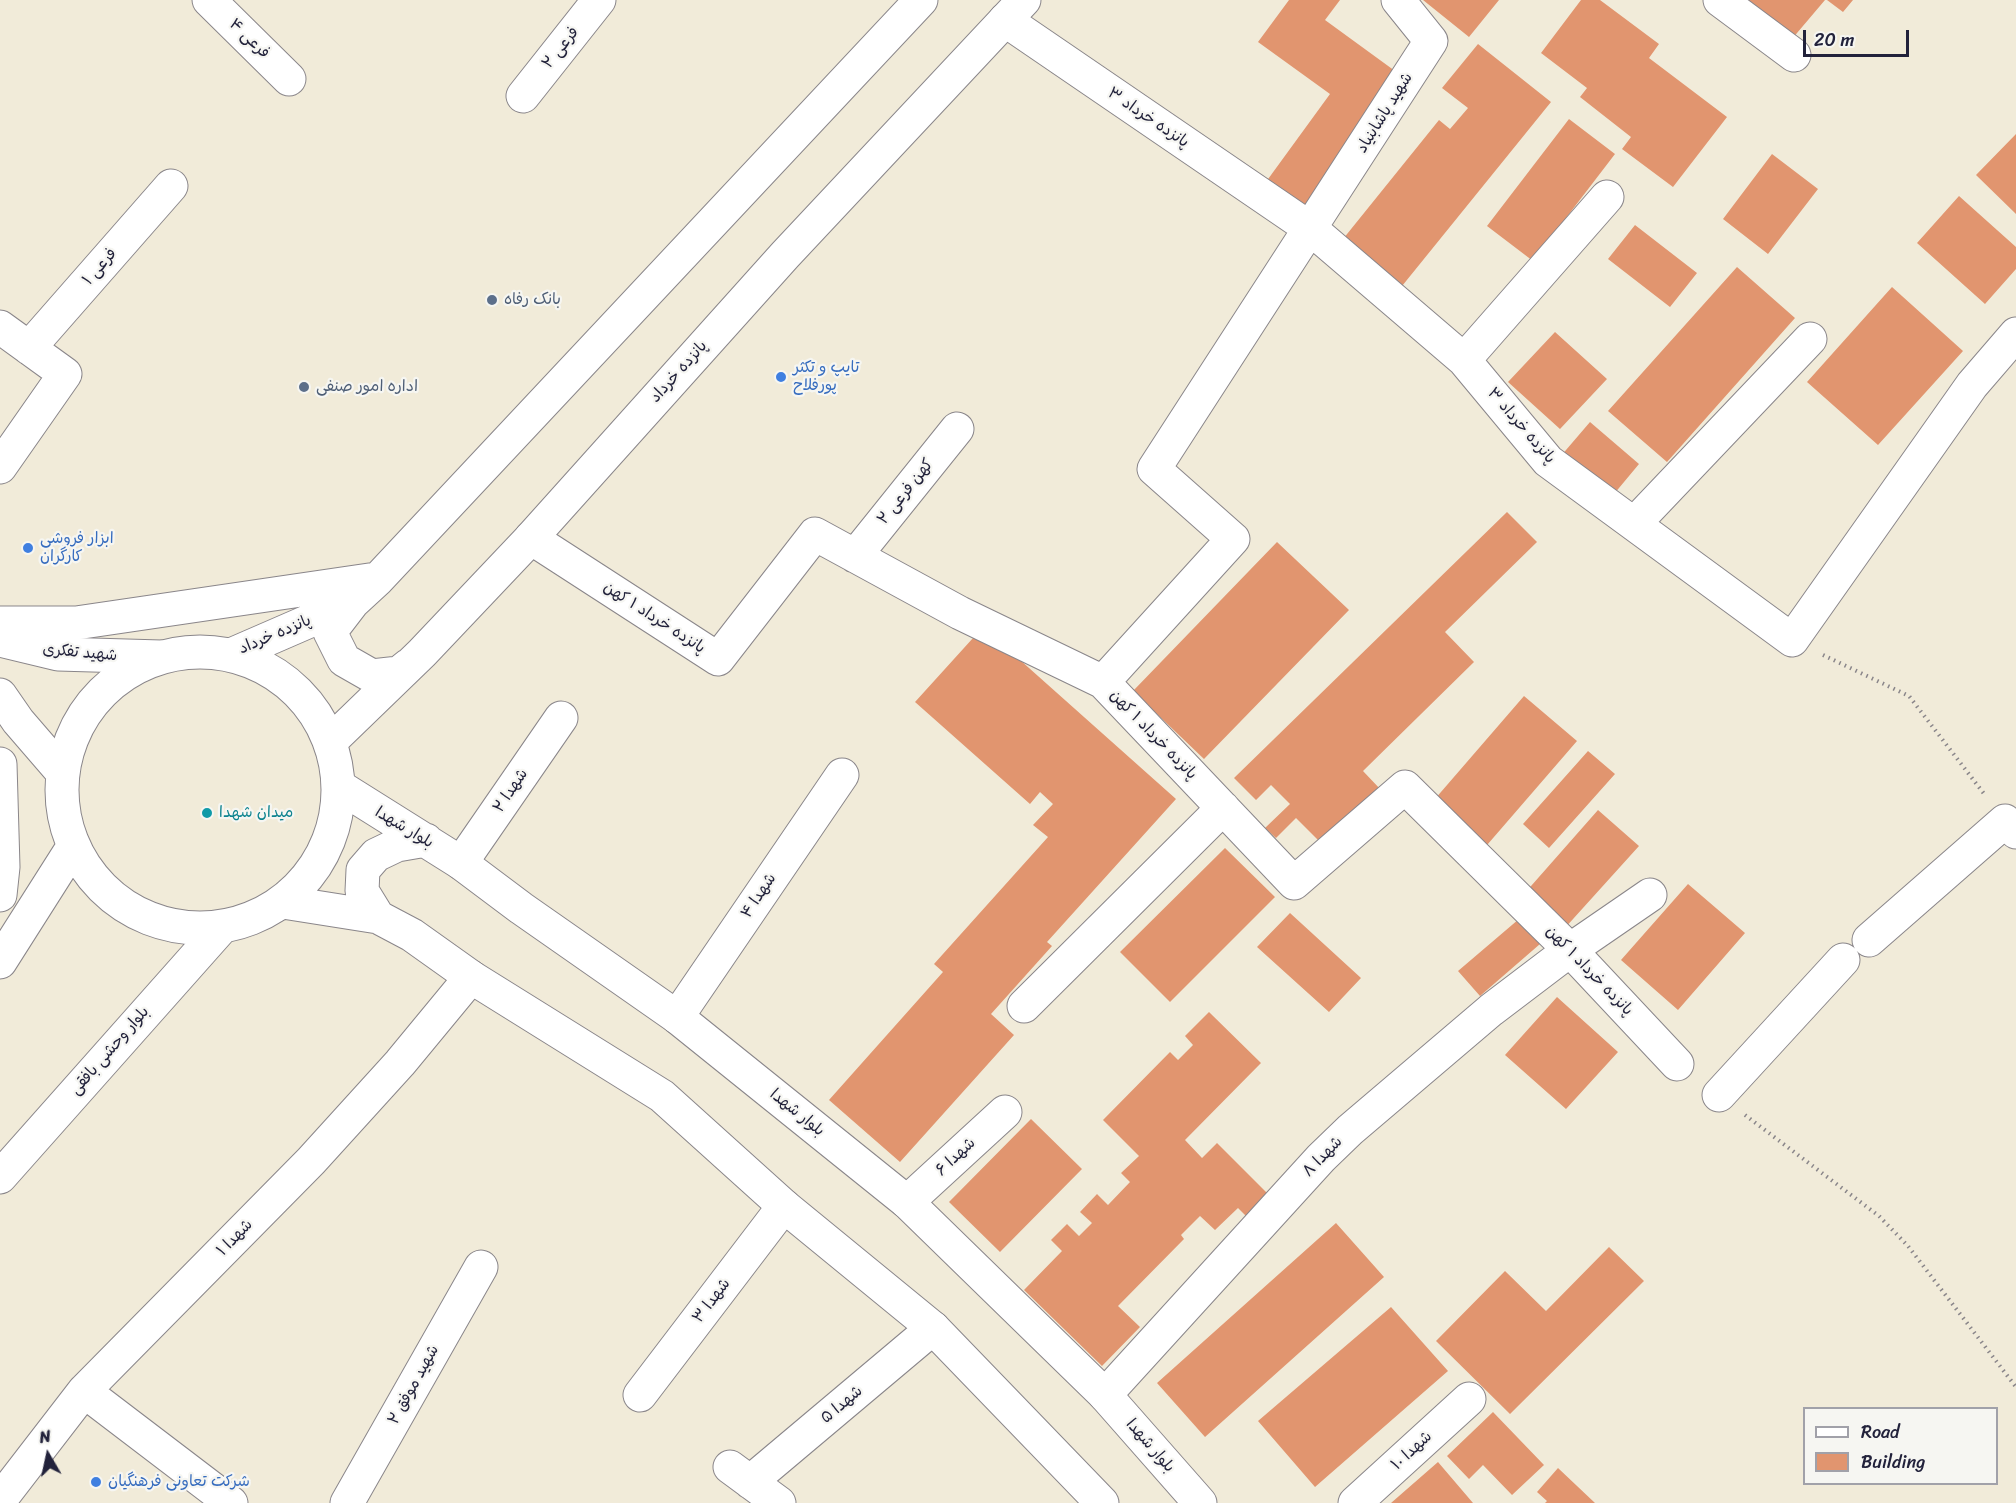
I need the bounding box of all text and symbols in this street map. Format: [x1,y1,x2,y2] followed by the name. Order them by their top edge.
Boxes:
[225,15,273,63] street label: فرعی ۴
[1806,18,1912,56] scale bar
[538,23,584,73] street label: فرعی ۲
[1814,24,1854,56] text: 20 m
[1353,69,1417,157] street label: شهید پاشابنیاد
[1104,84,1192,152] street label: پانزده خرداد ۳
[79,244,121,290] street label: فرعی ۱
[504,290,561,310] place label: بانک رفاه
[485,293,499,307] marker: بانک رفاه
[646,337,712,407] street label: پانزده خرداد
[793,358,859,396] place label: تایپ و تکثر پورفلاح
[774,370,788,384] marker: تایپ و تکثر پورفلاح
[316,377,418,397] place label: اداره امور صنفی
[297,380,311,394] marker: اداره امور صنفی
[1483,384,1559,468] street label: پانزده خرداد ۳
[874,455,938,529] street label: کهن فرعی ۲
[40,529,114,567] place label: ابزار فروشی کارگران
[21,541,35,555] marker: ابزار فروشی کارگران
[599,578,709,658] street label: پانزده خرداد ۱ کهن
[236,611,314,659] street label: پانزده خرداد
[42,640,118,666] street label: شهید تفکری
[1105,686,1201,784] street label: پانزده خرداد ۱ کهن
[489,765,533,817] street label: شهدا ۲
[219,803,293,823] place label: میدان شهدا
[371,803,437,853] street label: بلوار شهدا
[200,806,214,820] marker: میدان شهدا
[737,870,781,922] street label: شهدا ۴
[1541,922,1637,1020] street label: پانزده خرداد ۱ کهن
[66,1003,154,1099] street label: بلوار وحشی بافقی
[766,1085,828,1141] street label: بلوار شهدا
[1299,1133,1347,1181] street label: شهدا ۸
[932,1134,980,1180] street label: شهدا ۶
[213,1216,257,1260] street label: شهدا ۱
[689,1275,735,1327] street label: شهدا ۳
[384,1342,444,1428] street label: شهید موفق ۲
[817,1382,867,1428] street label: شهدا ۵
[1803,1407,1998,1485] legend
[1121,1415,1179,1477] street label: بلوار شهدا
[1861,1416,1900,1448] text: Road
[37,1422,53,1452] text: N
[18,1425,78,1485] north arrow
[1388,1427,1436,1475] street label: شهدا ۱۰
[1861,1446,1925,1478] text: Building
[108,1472,250,1492] place label: شرکت تعاونی فرهنگیان
[89,1475,103,1489] marker: شرکت تعاونی فرهنگیان

